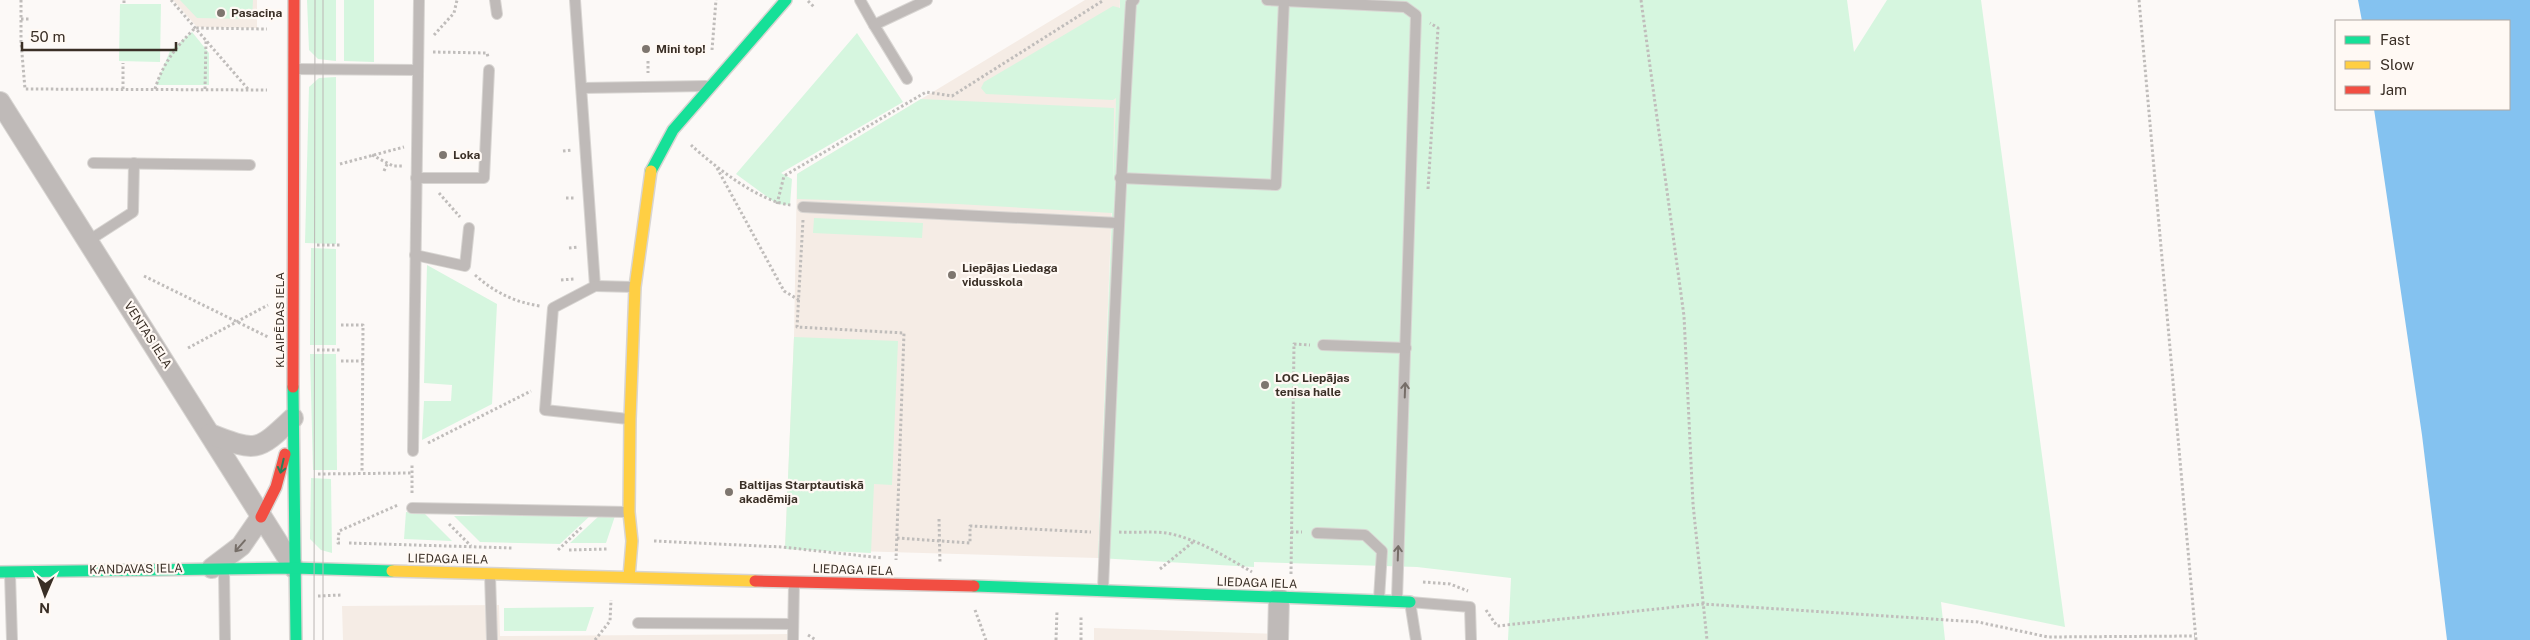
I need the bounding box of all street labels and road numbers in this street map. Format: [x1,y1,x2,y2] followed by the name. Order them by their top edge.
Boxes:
[273,271,287,368] street label: KLAIPĒDAS IELA
[121,299,175,371] street label: VENTAS IELA
[408,551,489,567] street label: LIEDAGA IELA
[89,561,183,577] street label: KANDAVAS IELA
[812,562,894,578] street label: LIEDAGA IELA
[1216,575,1298,591] street label: LIEDAGA IELA

